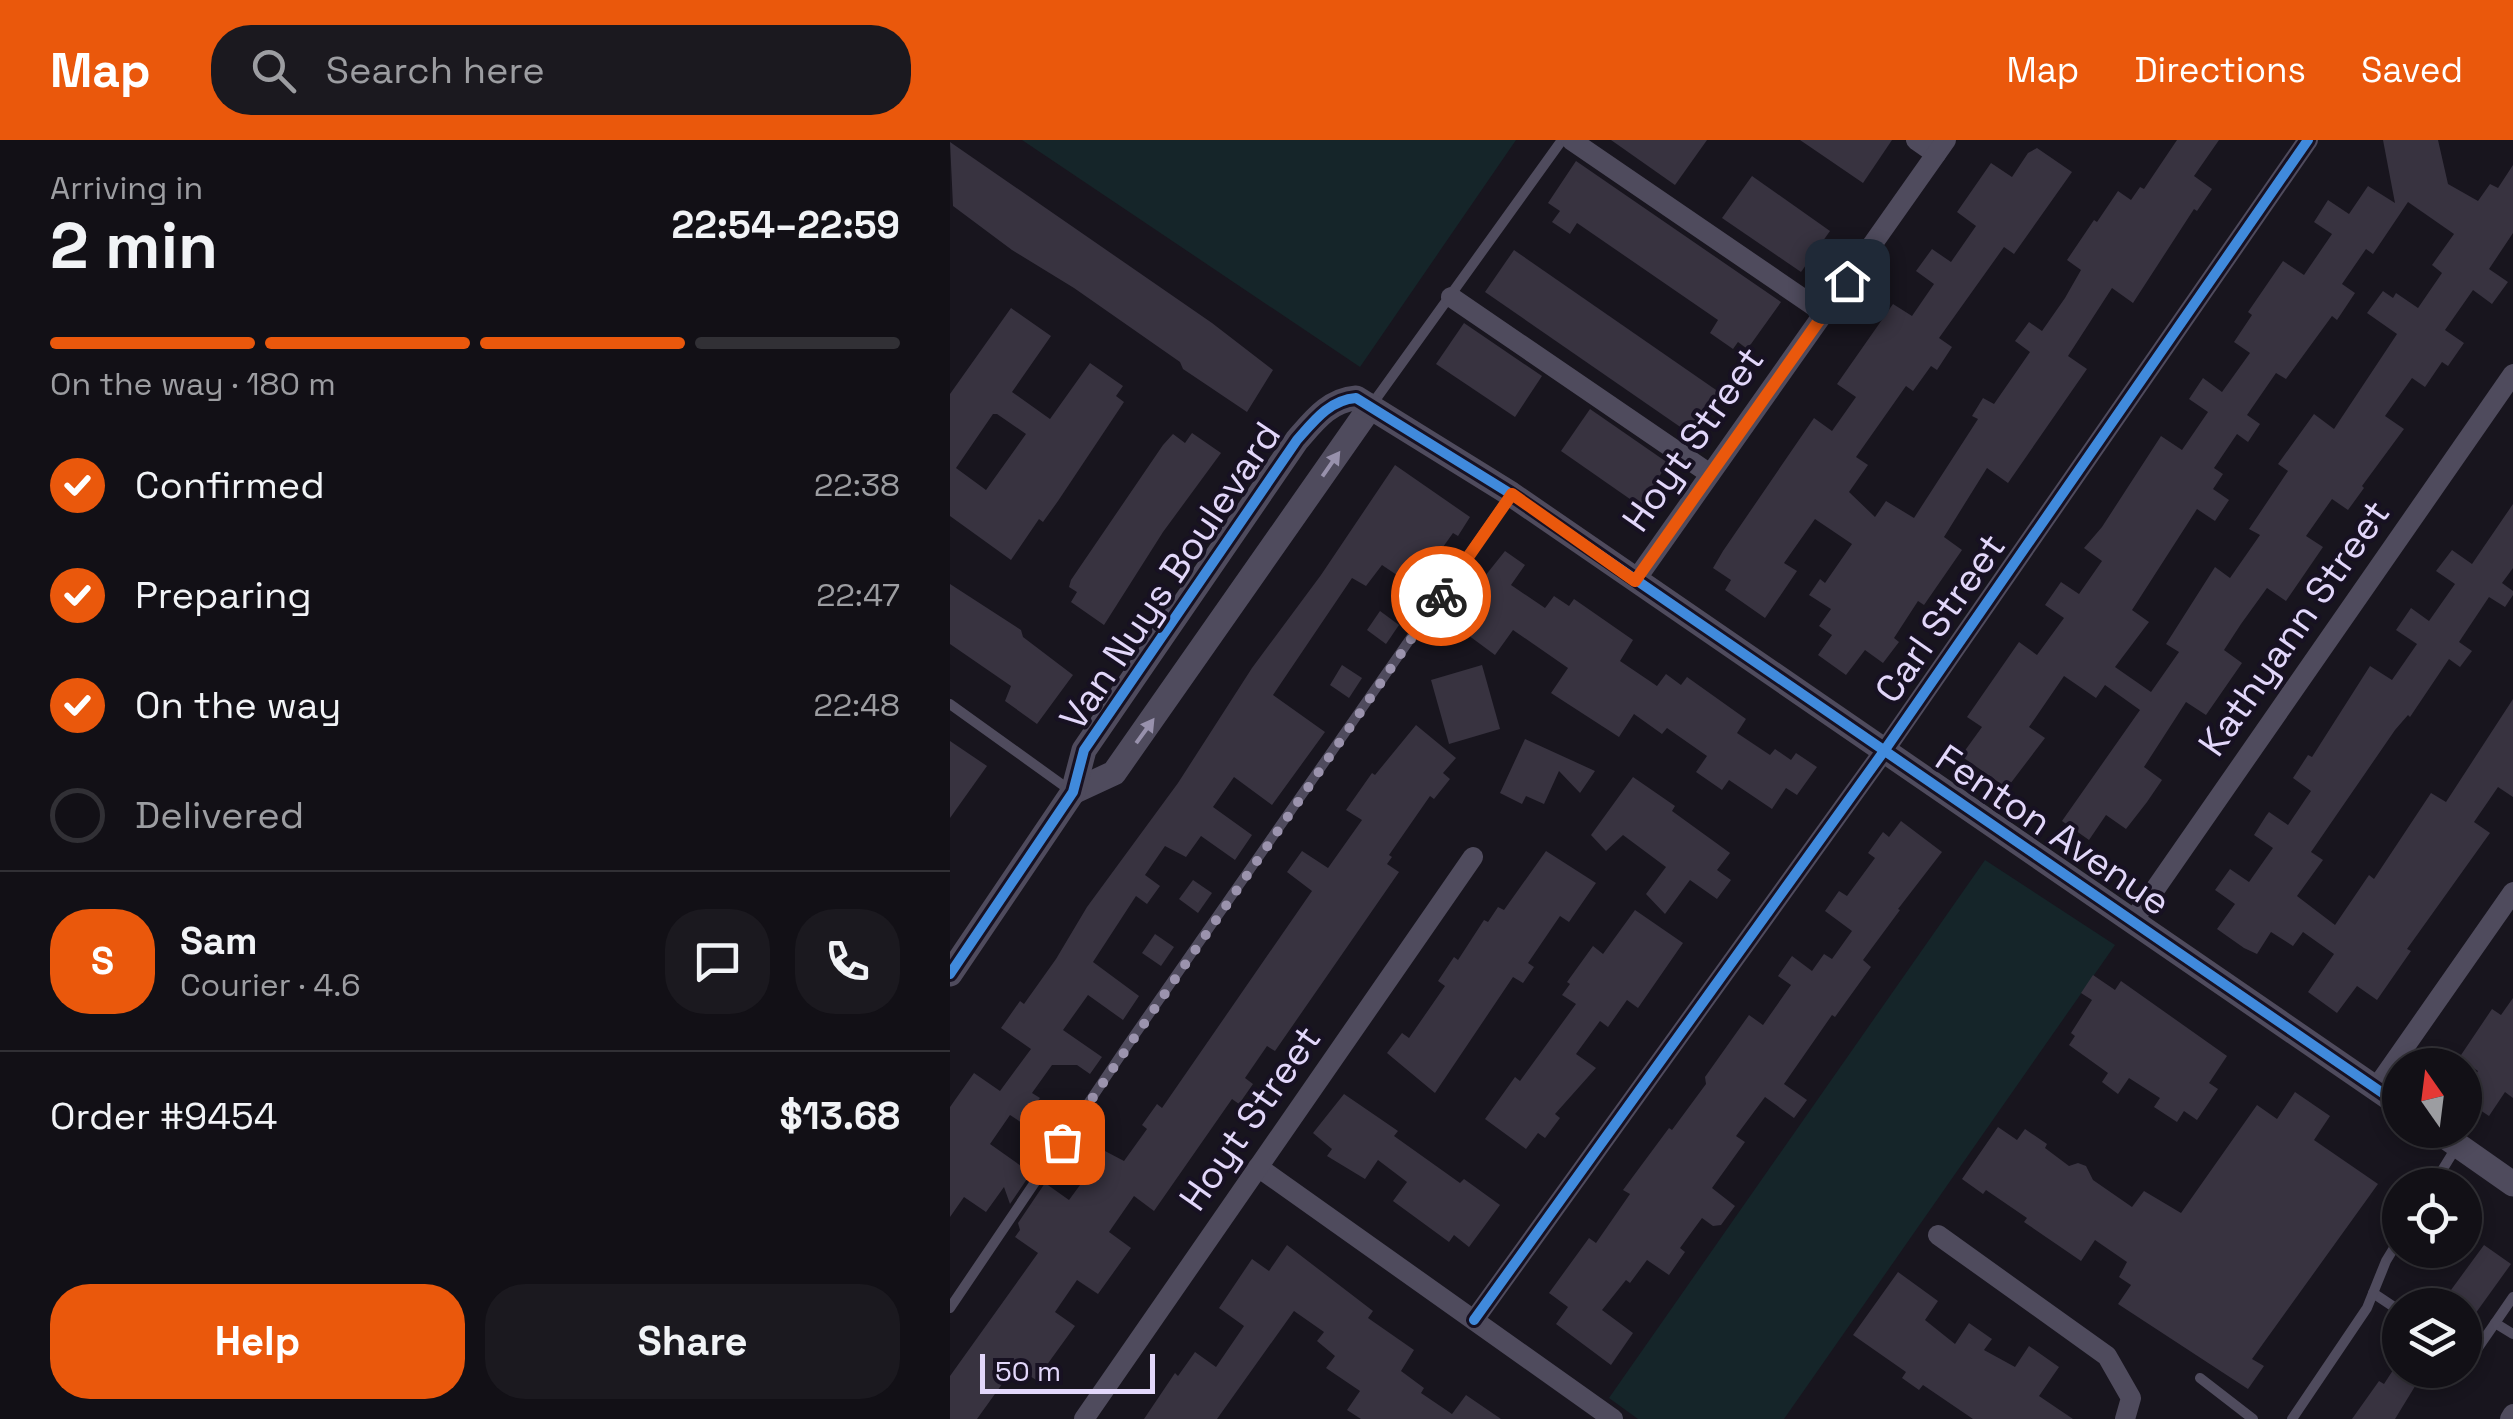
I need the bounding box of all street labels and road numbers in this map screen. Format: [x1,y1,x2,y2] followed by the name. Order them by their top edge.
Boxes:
[1612,337,1774,541] street label: Hoyt Street
[1049,413,1291,739] street label: Van Nuys Boulevard
[2188,491,2400,765] street label: Kathyann Street
[1864,524,2016,712] street label: Carl Street
[1927,734,2179,926] street label: Fenton Avenue
[1169,1016,1331,1220] street label: Hoyt Street

